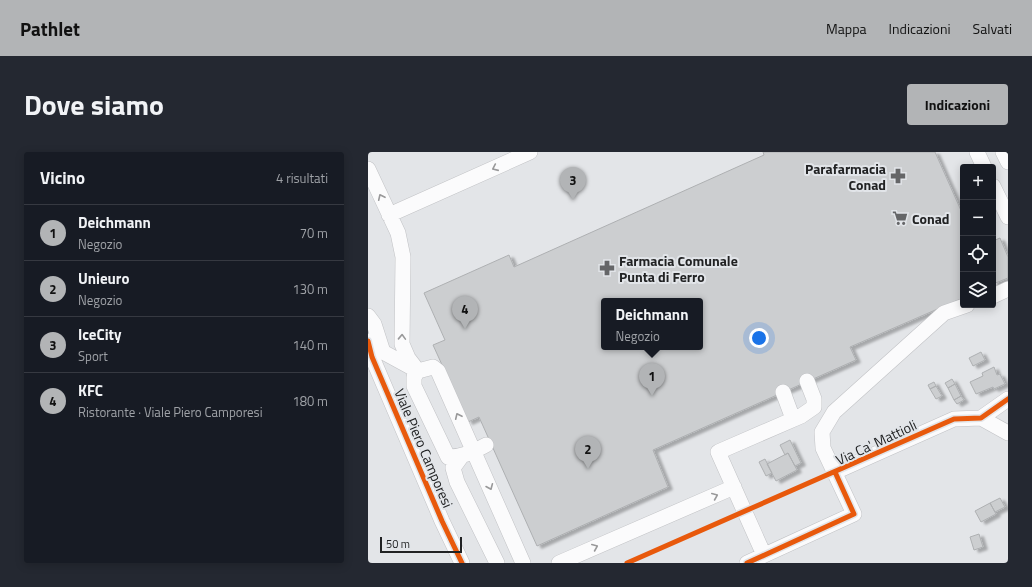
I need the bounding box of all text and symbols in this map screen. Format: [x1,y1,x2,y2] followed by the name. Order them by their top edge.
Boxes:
[20,14,80,43] text: Pathlet
[826,18,867,39] text: Mappa
[889,18,951,39] text: Indicazioni
[973,18,1012,39] text: Salvati
[24,83,164,126] text: Dove siamo
[907,84,1008,125] button: Indicazioni
[805,158,886,195] place label: Parafarmacia Conad
[491,163,499,171] one-way arrow
[960,164,996,308] map controls
[960,164,996,200] button: +
[40,165,85,191] text: Vicino
[560,167,586,200] pin: 3
[889,167,907,185] pharmacy icon: Parafarmacia Conad
[276,168,328,188] text: 4 risultati
[378,194,386,201] one-way arrow
[960,200,996,236] button: −
[912,208,950,229] place label: Conad
[891,209,909,227] supermarket icon: Conad
[78,211,151,234] text: Deichmann
[49,223,57,243] text: 1
[300,223,328,243] text: 70 m
[78,234,122,254] text: Negozio
[960,236,996,272] button: locate
[619,250,738,287] place label: Farmacia Comunale Punta di Ferro
[598,259,616,277] pharmacy icon: Farmacia Comunale Punta di Ferro
[78,267,129,290] text: Unieuro
[960,272,996,308] button: layers
[49,279,57,299] text: 2
[292,279,328,299] text: 130 m
[78,290,122,310] text: Negozio
[452,296,478,329] pin: 4
[601,298,703,350] popup
[616,303,688,326] text: Deichmann
[78,323,121,346] text: IceCity
[616,326,660,346] text: Negozio
[749,328,769,348] your location
[398,334,406,340] one-way arrow
[49,335,57,355] text: 3
[292,335,328,355] text: 140 m
[78,346,108,366] text: Sport
[639,363,665,396] pin: 1
[78,379,103,402] text: KFC
[389,385,459,511] street label: Viale Piero Camporesi
[49,391,57,411] text: 4
[292,391,328,411] text: 180 m
[78,402,263,422] text: Ristorante · Viale Piero Camporesi
[455,413,463,420] one-way arrow
[832,414,920,470] street label: Via Ca' Mattioli
[575,436,601,469] pin: 2
[485,483,493,491] one-way arrow
[710,493,718,501] one-way arrow
[380,535,462,554] scale bar
[386,536,410,552] text: 50 m
[592,544,599,552] one-way arrow

